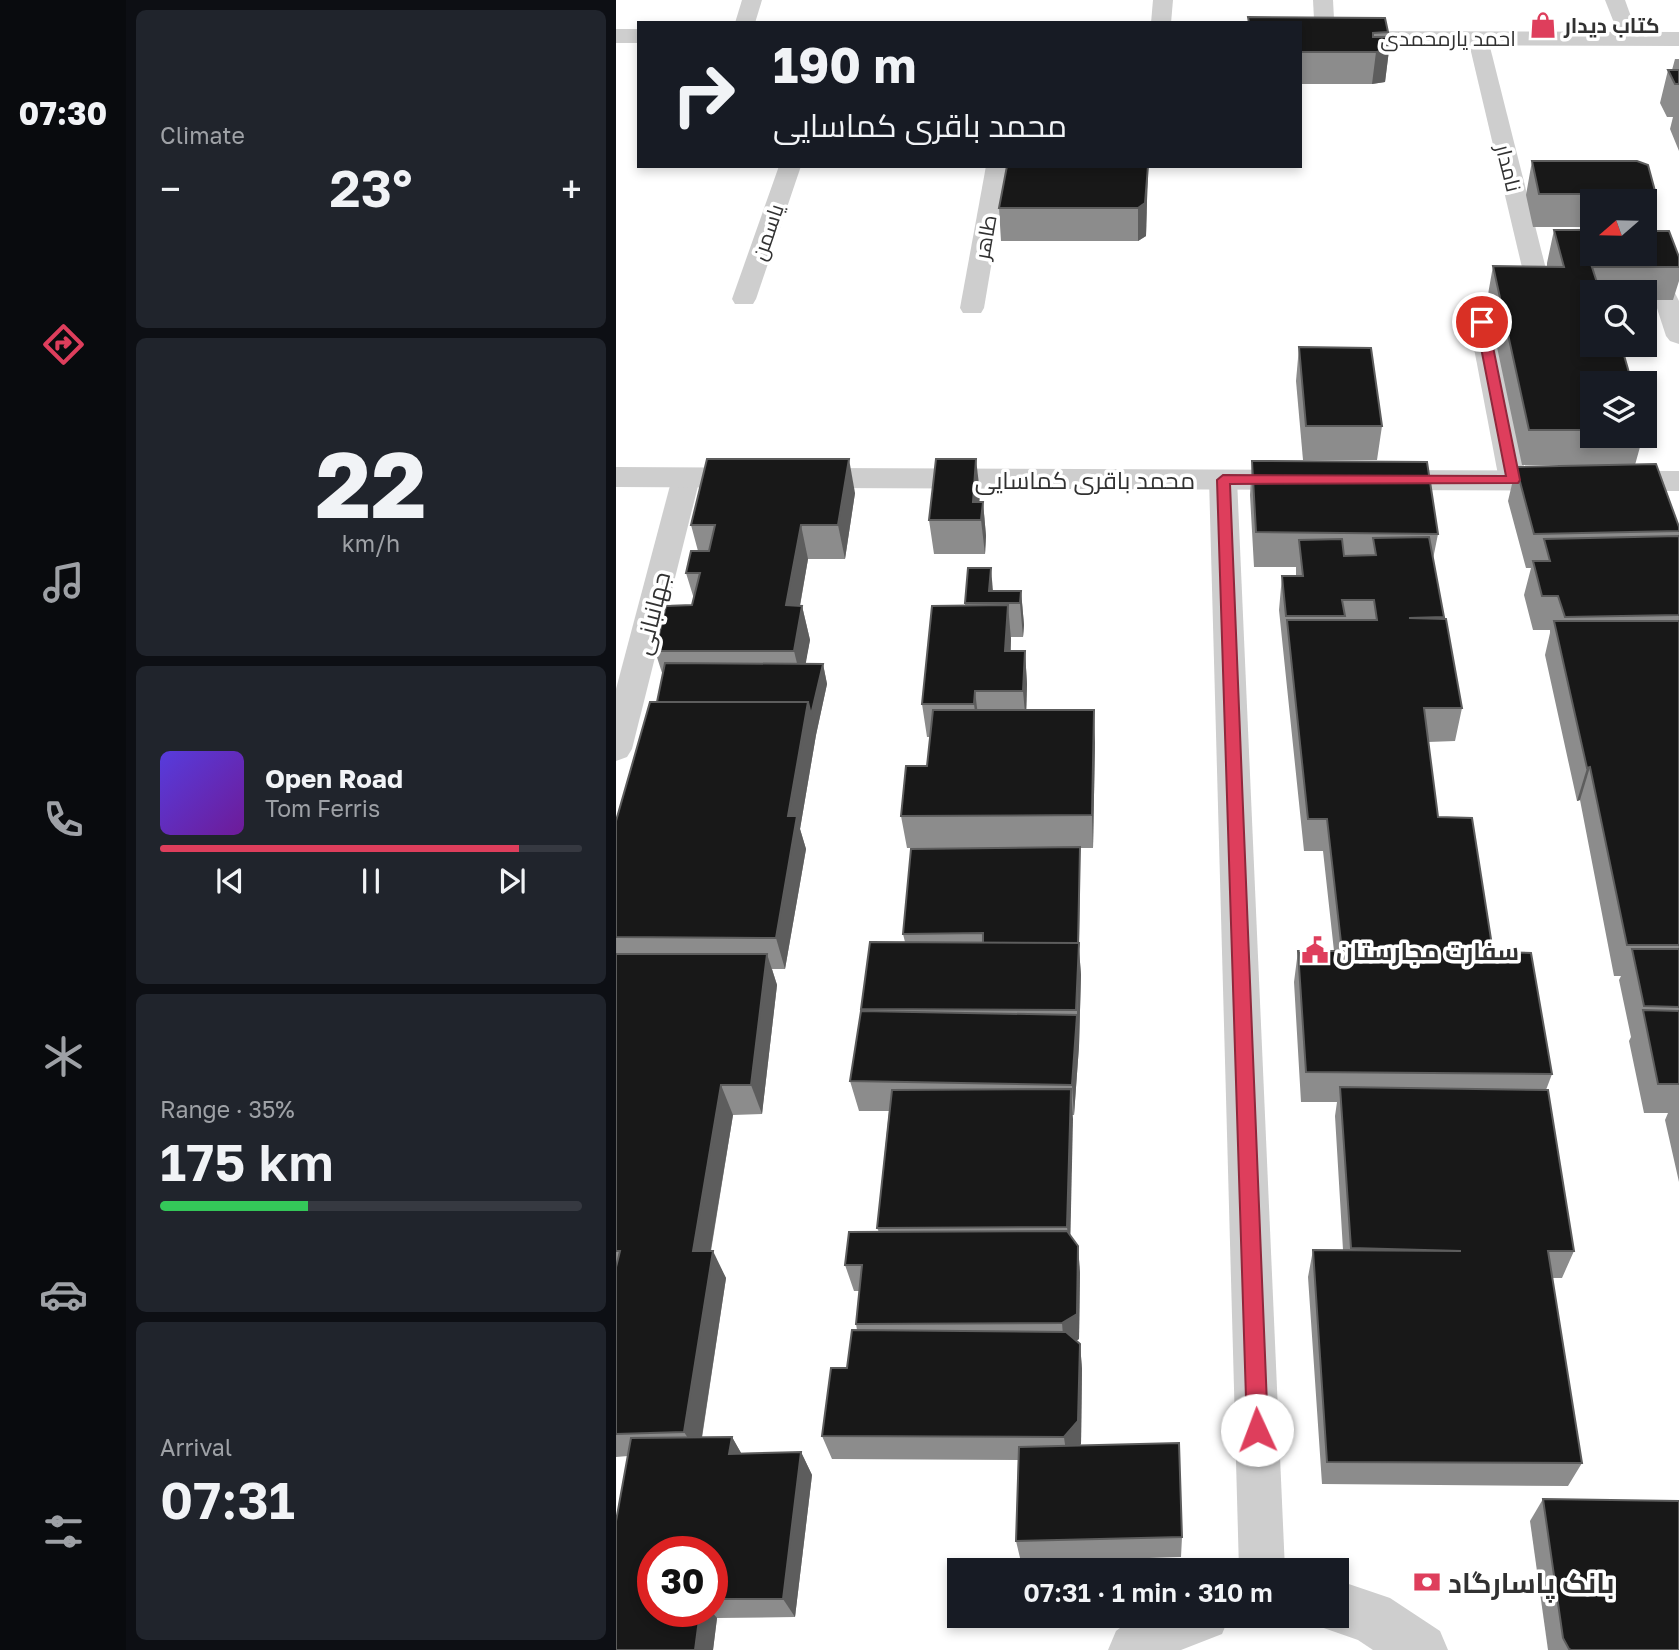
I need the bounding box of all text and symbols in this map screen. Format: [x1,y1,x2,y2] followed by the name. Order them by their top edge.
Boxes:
[1528,10,1558,40] shop icon: کتاب دیدار
[1563,12,1660,38] place label: کتاب دیدار
[1380,25,1516,52] street label: احمد یارمحمدی
[773,35,916,94] text: 190 m
[658,49,749,140] icon: right
[19,94,107,132] text: 07:30
[773,106,1067,144] text: محمد باقری کماسایی
[160,121,245,149] text: Climate
[1490,141,1527,194] street label: نامدار
[330,156,412,218] text: 23°
[160,166,181,211] text: −
[561,166,582,211] text: +
[1580,189,1657,266] north arrow
[1580,189,1657,448] map controls
[745,200,790,264] street label: یاسمن
[968,213,1002,262] street label: طاهر
[1580,280,1657,357] button: search
[1452,292,1512,352] pin
[1463,303,1501,341] icon: arrive
[39,320,88,369] icon: directions
[1580,371,1657,448] button: layers
[315,429,427,538] text: 22
[975,465,1195,495] street label: محمد باقری کماسایی
[342,529,400,557] text: km/h
[39,558,88,607] icon: music
[627,569,676,658] street label: جهانبانی
[265,763,403,794] text: Open Road
[265,794,380,822] text: Tom Ferris
[39,795,88,844] icon: phone
[211,862,249,900] icon: previous
[352,862,390,900] icon: pause
[493,862,531,900] icon: next
[1300,935,1330,965] public building icon: سفارت مجارستان
[1336,936,1519,966] place label: سفارت مجارستان
[39,1032,88,1081] icon: climate
[160,1095,295,1123] text: Range · 35%
[160,1130,334,1192] text: 175 km
[39,1270,88,1319] icon: car
[1220,1393,1294,1467] position arrow
[160,1433,232,1461] text: Arrival
[160,1468,295,1530] text: 07:31
[39,1507,88,1556] icon: filters
[637,1536,728,1627] speed limit sign: 30
[1448,1566,1614,1603] place label: بانک پاسارگاد
[1412,1567,1442,1597] bank icon: بانک پاسارگاد
[1023,1577,1273,1608] text: 07:31 · 1 min · 310 m

